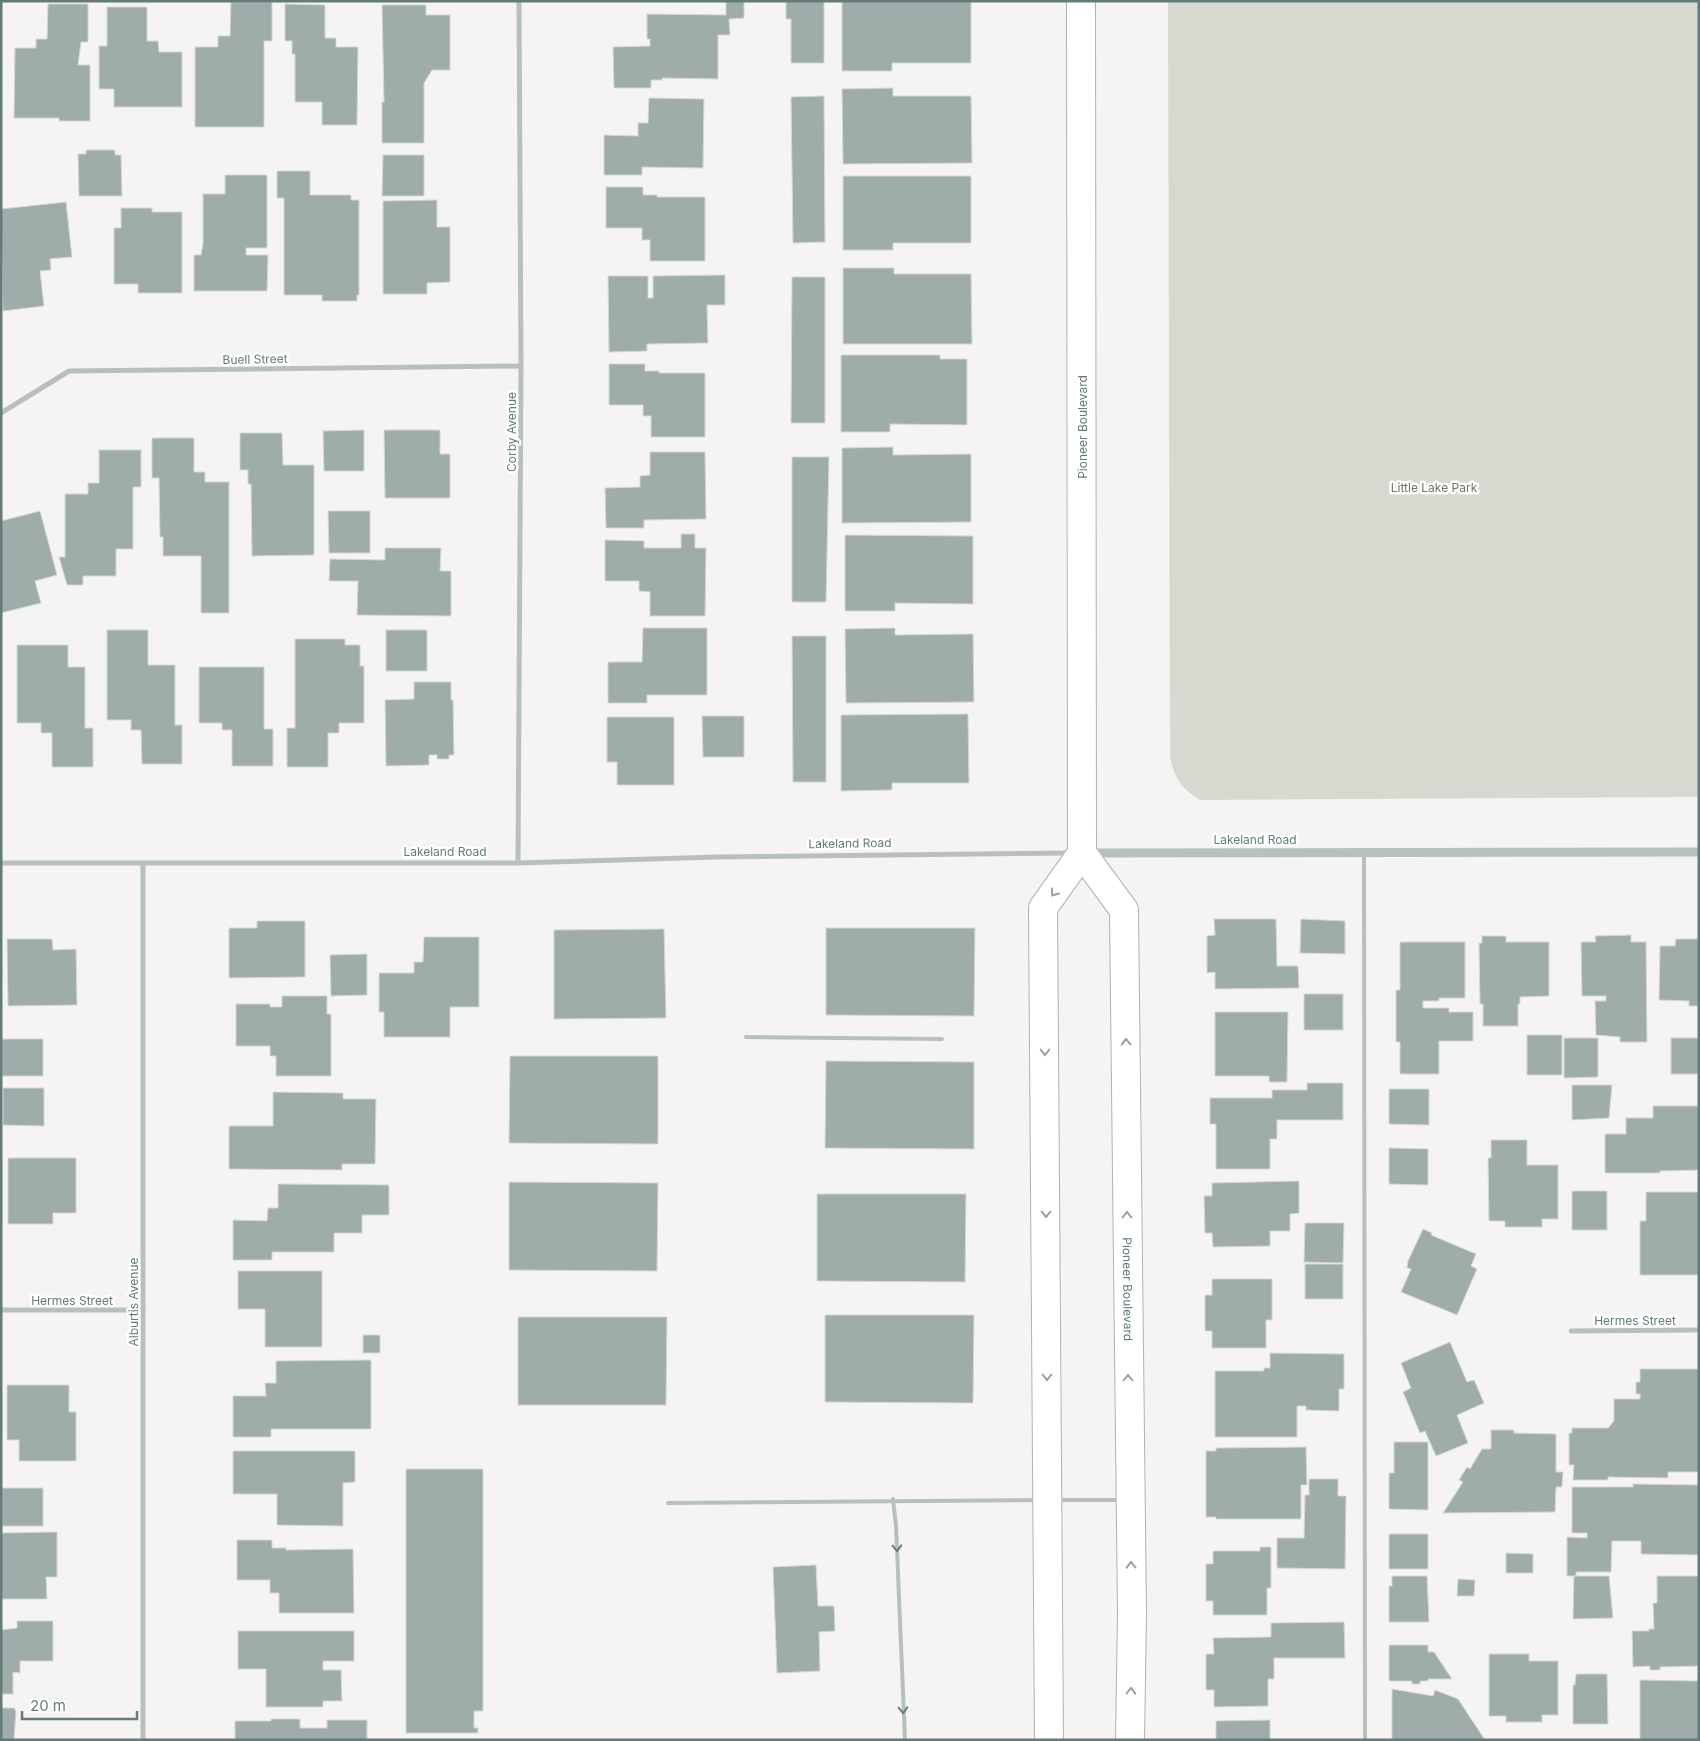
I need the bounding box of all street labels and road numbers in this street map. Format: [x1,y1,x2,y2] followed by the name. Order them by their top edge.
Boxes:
[222,351,288,367] street label: Buell Street
[1075,375,1090,479] street label: Pioneer Boulevard
[504,392,519,472] street label: Corby Avenue
[1213,832,1297,847] street label: Lakeland Road
[808,835,892,851] street label: Lakeland Road
[403,844,487,859] street label: Lakeland Road
[1120,1237,1136,1341] street label: Pioneer Boulevard
[126,1257,141,1347] street label: Alburtis Avenue
[31,1293,113,1308] street label: Hermes Street
[1594,1313,1676,1328] street label: Hermes Street

